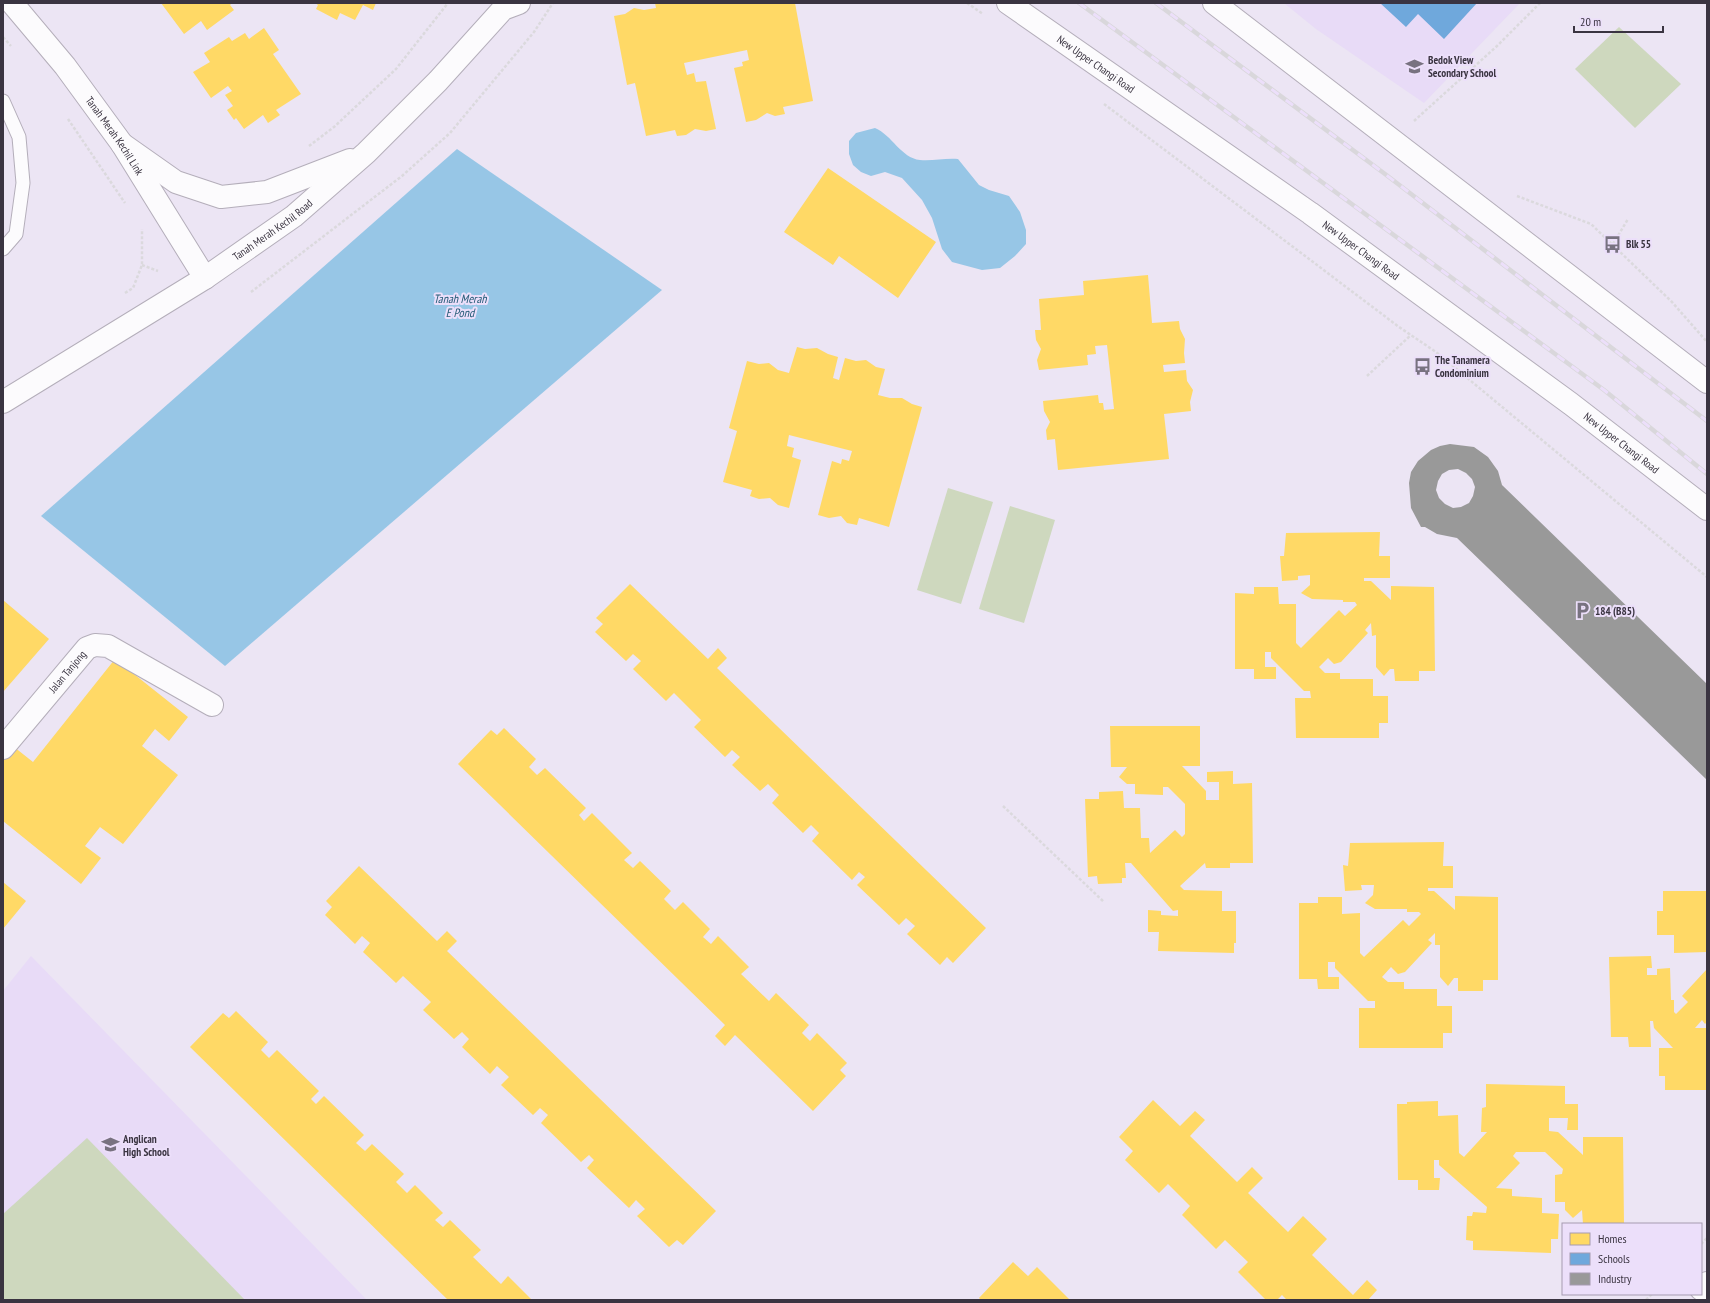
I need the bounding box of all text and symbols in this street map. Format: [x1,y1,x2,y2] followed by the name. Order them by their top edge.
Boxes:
[1574,8,1663,34] scale bar
[1580,14,1601,29] text: 20 m
[1054,32,1138,96] street label: New Upper Changi Road
[1428,53,1496,80] place label: Bedok View Secondary School
[1405,56,1425,76] school or university icon: Bedok View Secondary School
[83,94,147,178] street label: Tanah Merah Kechil Link
[230,196,315,264] street label: Tanah Merah Kechil Road
[1320,218,1402,283] street label: New Upper Changi Road
[1603,234,1623,254] bus stop icon: Blk 55
[1626,237,1651,251] place label: Blk 55
[433,291,487,320] water label: Tanah Merah E Pond
[1435,353,1490,380] place label: The Tanamera Condominium
[1412,356,1432,376] bus stop icon: The Tanamera Condominium
[1581,409,1662,477] street label: New Upper Changi Road
[1572,601,1592,621] parking icon: 184 (B85)
[1595,604,1635,618] place label: 184 (B85)
[45,647,89,696] street label: Jalan Tanjong
[122,1132,170,1159] place label: Anglican High School
[100,1135,120,1155] school or university icon: Anglican High School
[1562,1223,1702,1295] legend
[1598,1231,1626,1246] text: Homes
[1598,1251,1630,1266] text: Schools
[1598,1271,1632,1286] text: Industry

